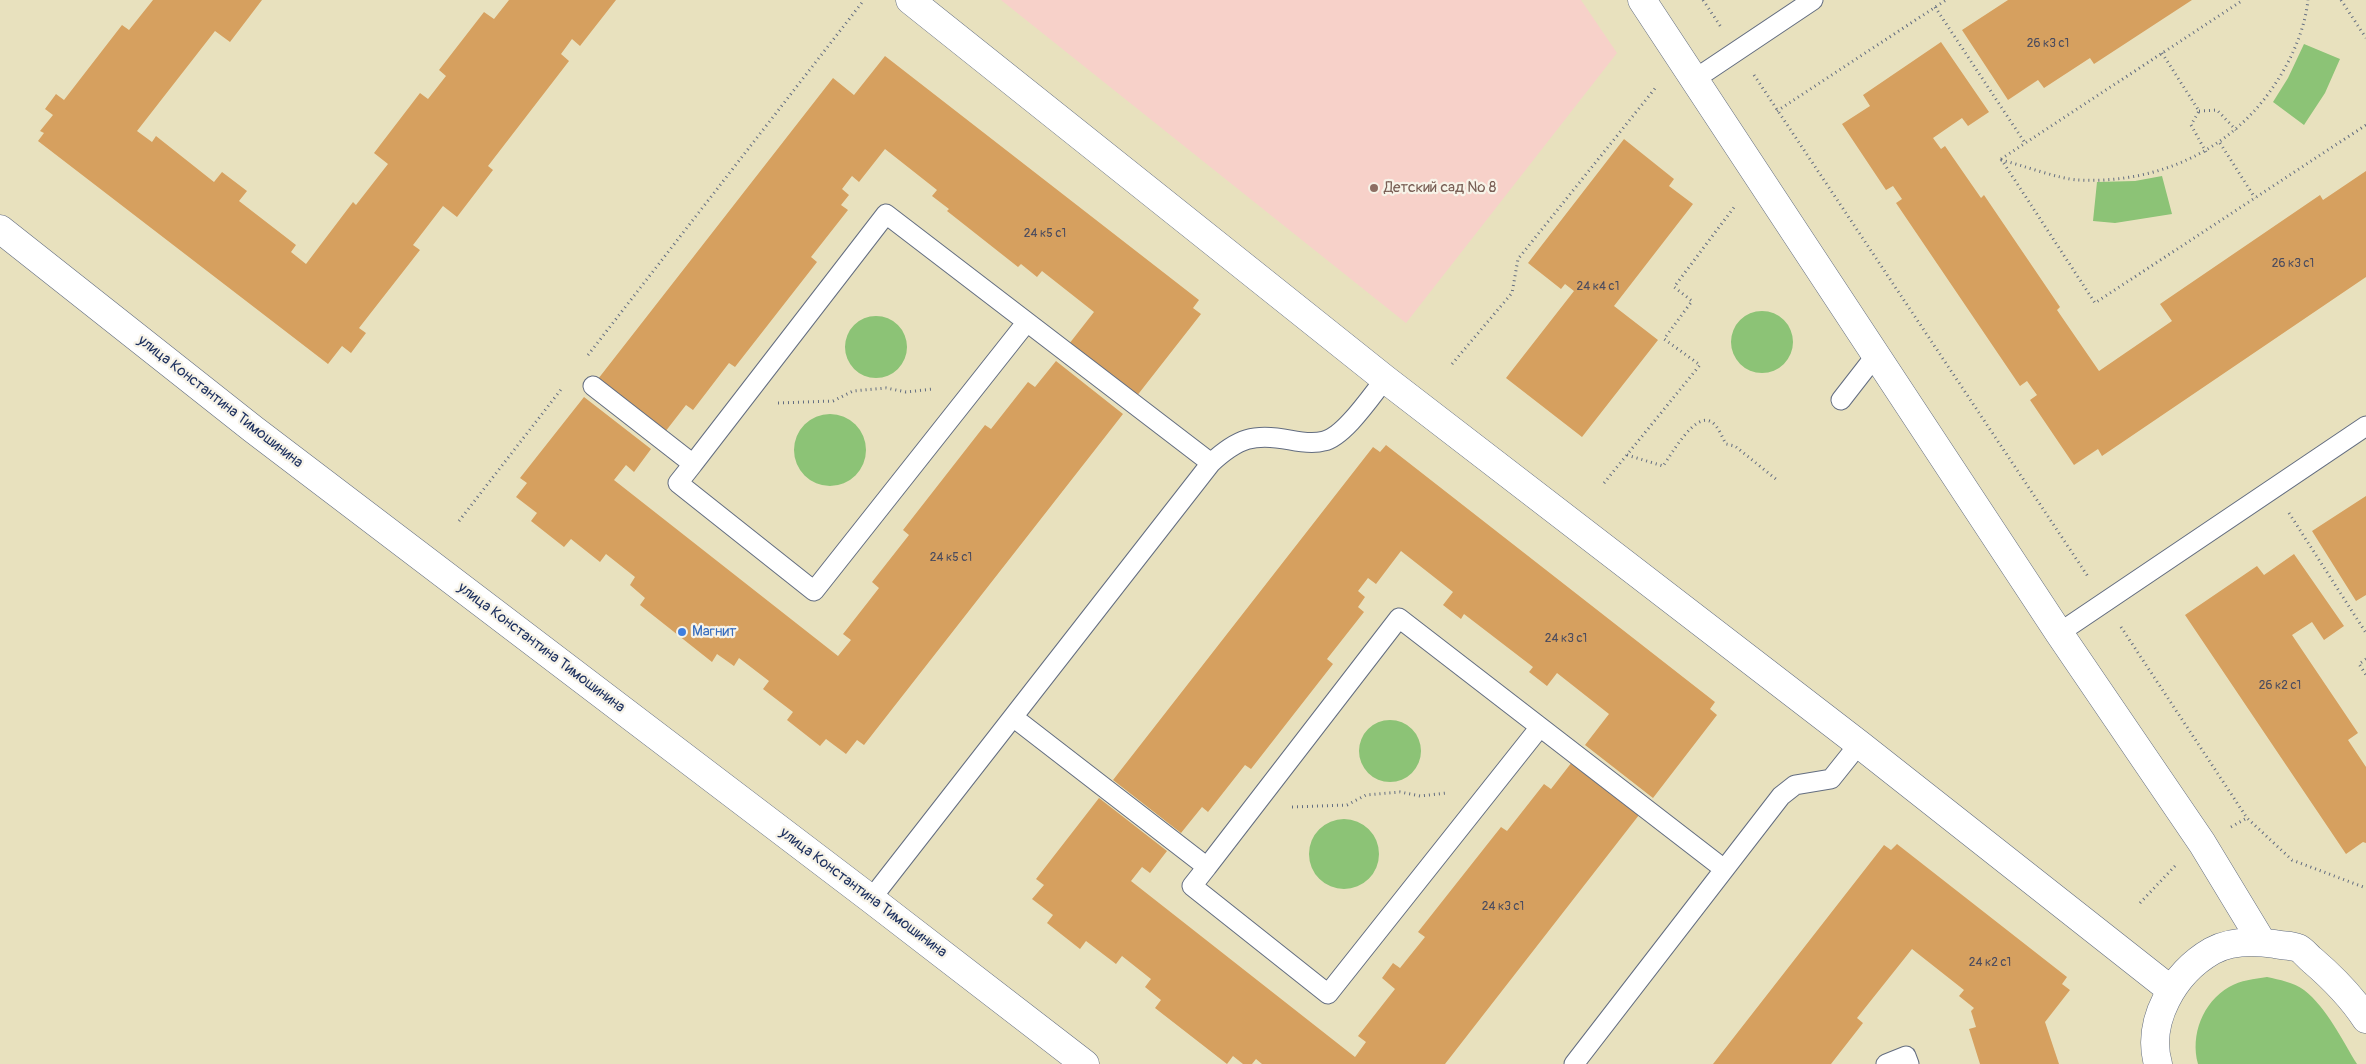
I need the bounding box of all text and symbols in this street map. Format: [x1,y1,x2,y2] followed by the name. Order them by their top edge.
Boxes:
[2027,37,2069,51] house number: 26 к3 с1
[1384,179,1496,197] place label: Детский сад № 8
[1368,182,1380,194] marker: Детский сад № 8
[1024,227,1066,241] house number: 24 к5 с1
[2272,257,2314,271] house number: 26 к3 с1
[1577,280,1619,294] house number: 24 к4 с1
[134,332,306,472] street label: улица Константина Тимошинина
[930,551,972,565] house number: 24 к5 с1
[454,579,628,717] street label: улица Константина Тимошинина
[692,623,737,641] place label: Магнит
[676,626,688,638] marker: Магнит
[1545,632,1587,646] house number: 24 к3 с1
[2259,679,2301,693] house number: 26 к2 с1
[776,824,950,962] street label: улица Константина Тимошинина
[1482,900,1524,914] house number: 24 к3 с1
[1969,956,2011,970] house number: 24 к2 с1

